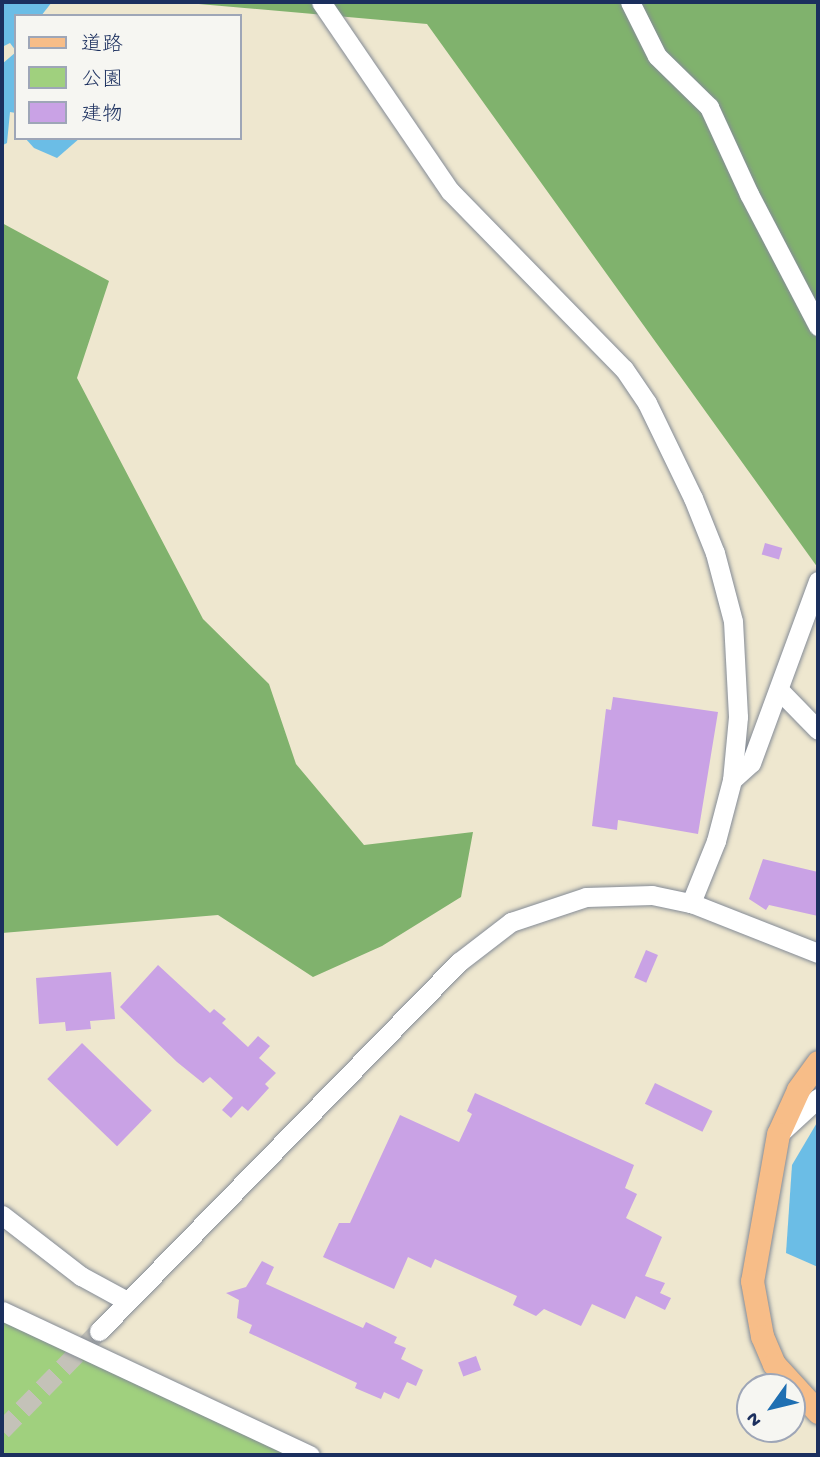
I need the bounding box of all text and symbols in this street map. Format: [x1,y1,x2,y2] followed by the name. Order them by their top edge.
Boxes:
[14,14,242,140] legend
[81,34,123,59] text: 道路
[81,69,123,94] text: 公園
[81,104,123,129] text: 建物
[736,1373,806,1443] north arrow
[742,1407,768,1430] text: N

